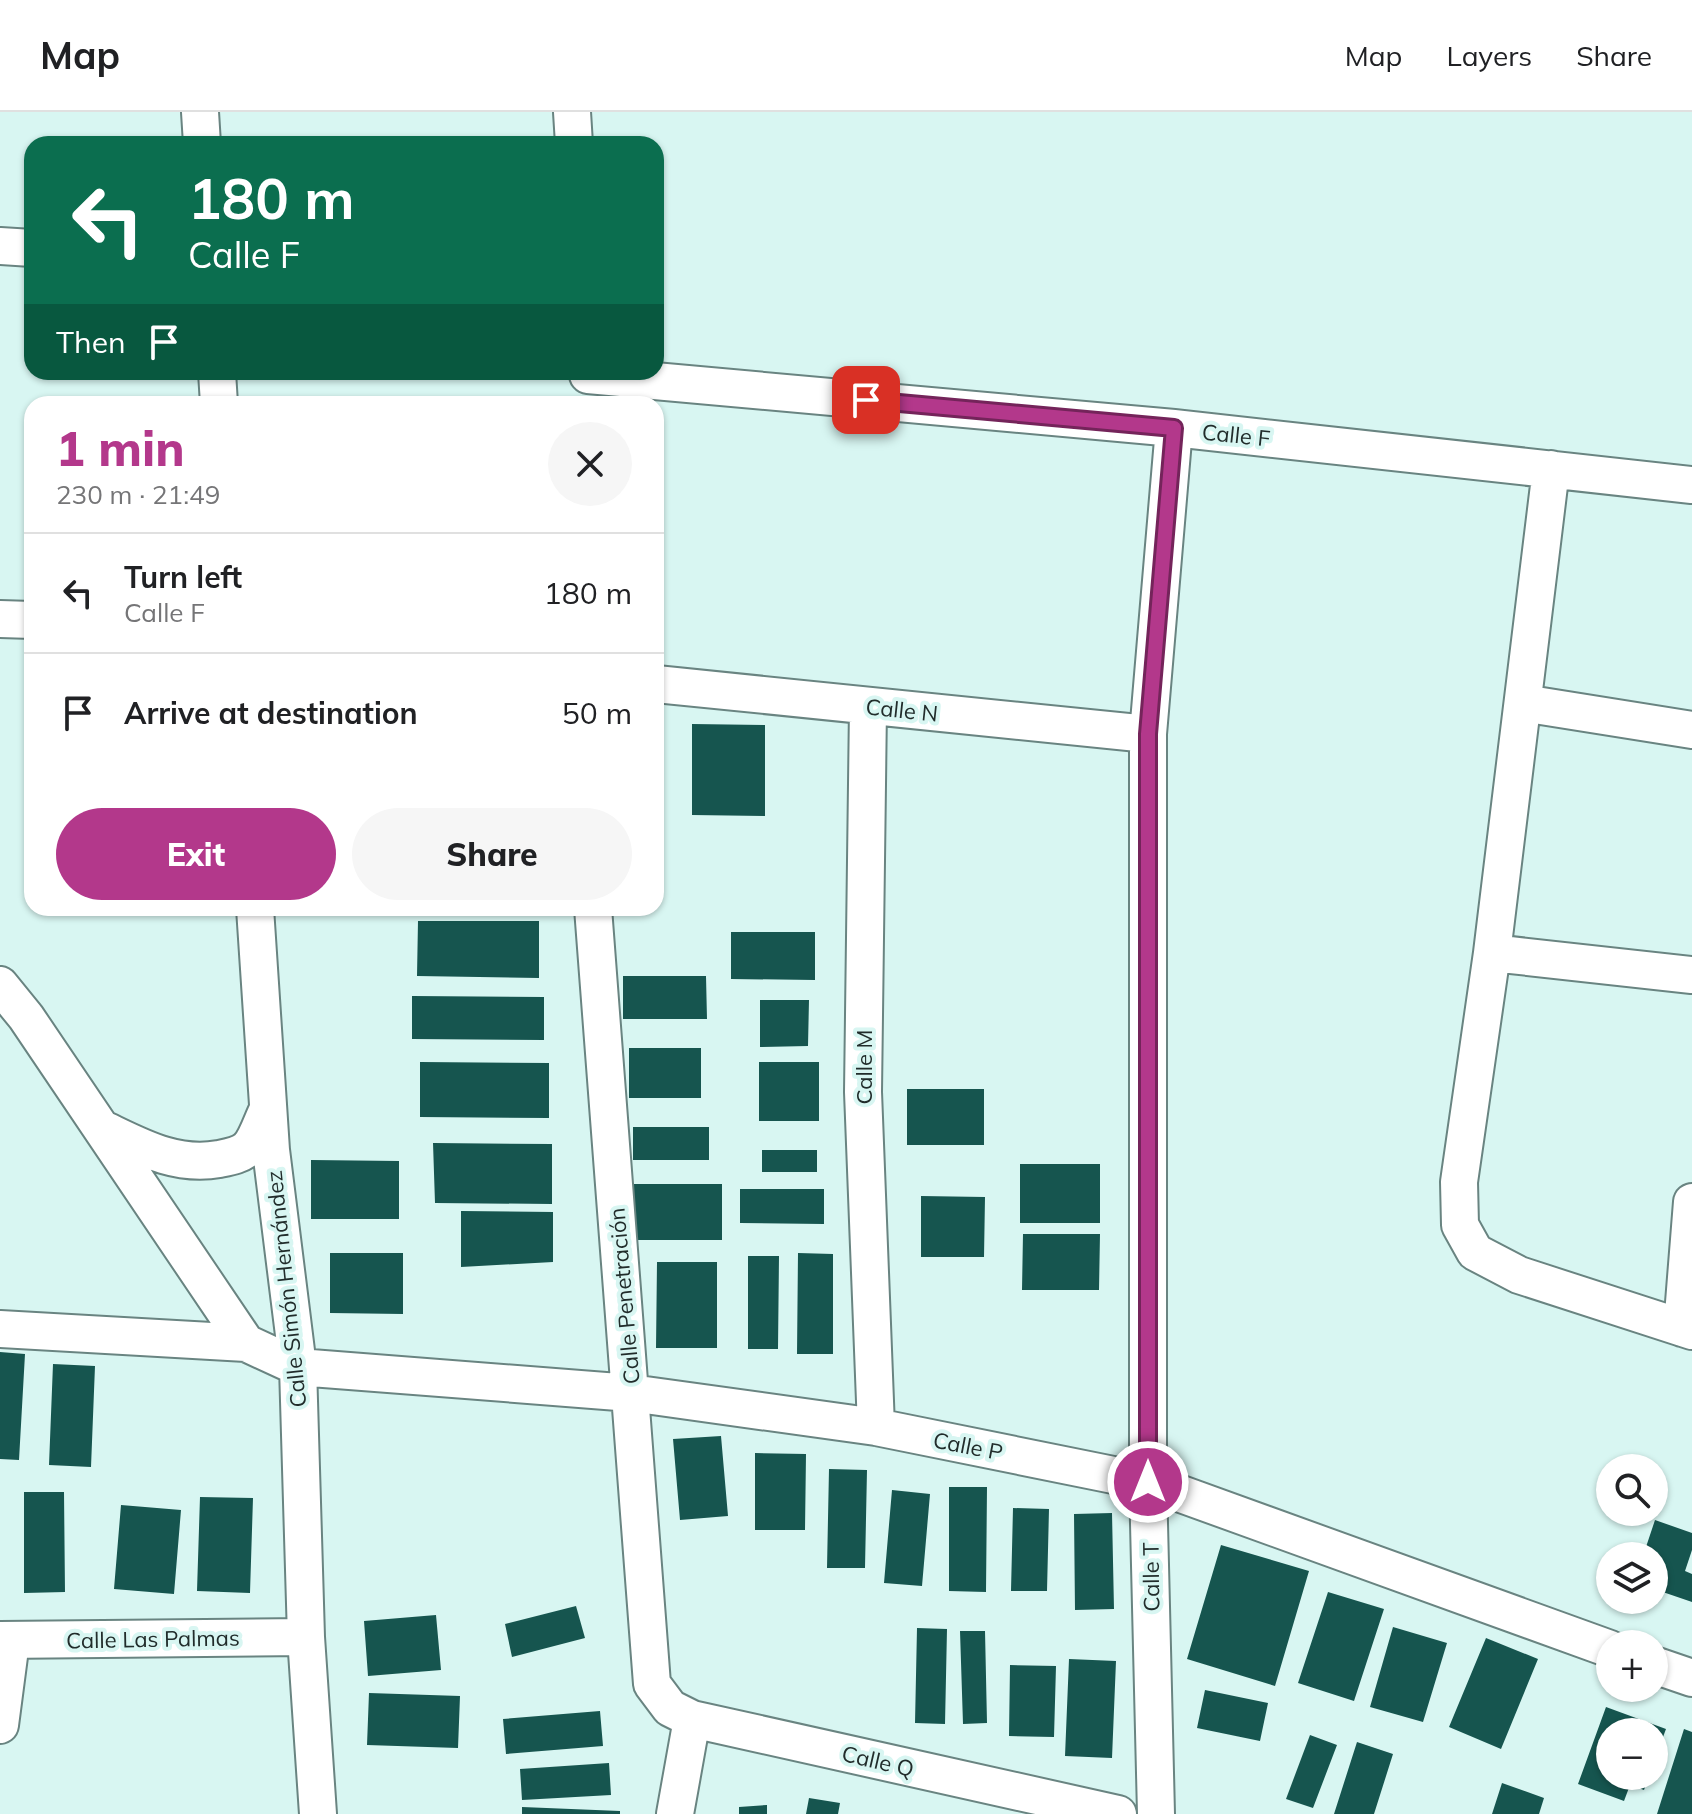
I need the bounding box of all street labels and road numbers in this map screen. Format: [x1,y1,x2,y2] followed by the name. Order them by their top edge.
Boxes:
[1201,417,1271,453] street label: Calle F
[864,692,940,728] street label: Calle N
[850,1030,878,1104] street label: Calle M
[260,1169,312,1409] street label: Calle Simón Hernández
[602,1207,646,1385] street label: Calle Penetración
[931,1426,1005,1466] street label: Calle P
[1136,1542,1166,1612] street label: Calle T
[66,1623,240,1655] street label: Calle Las Palmas
[839,1739,917,1783] street label: Calle Q

